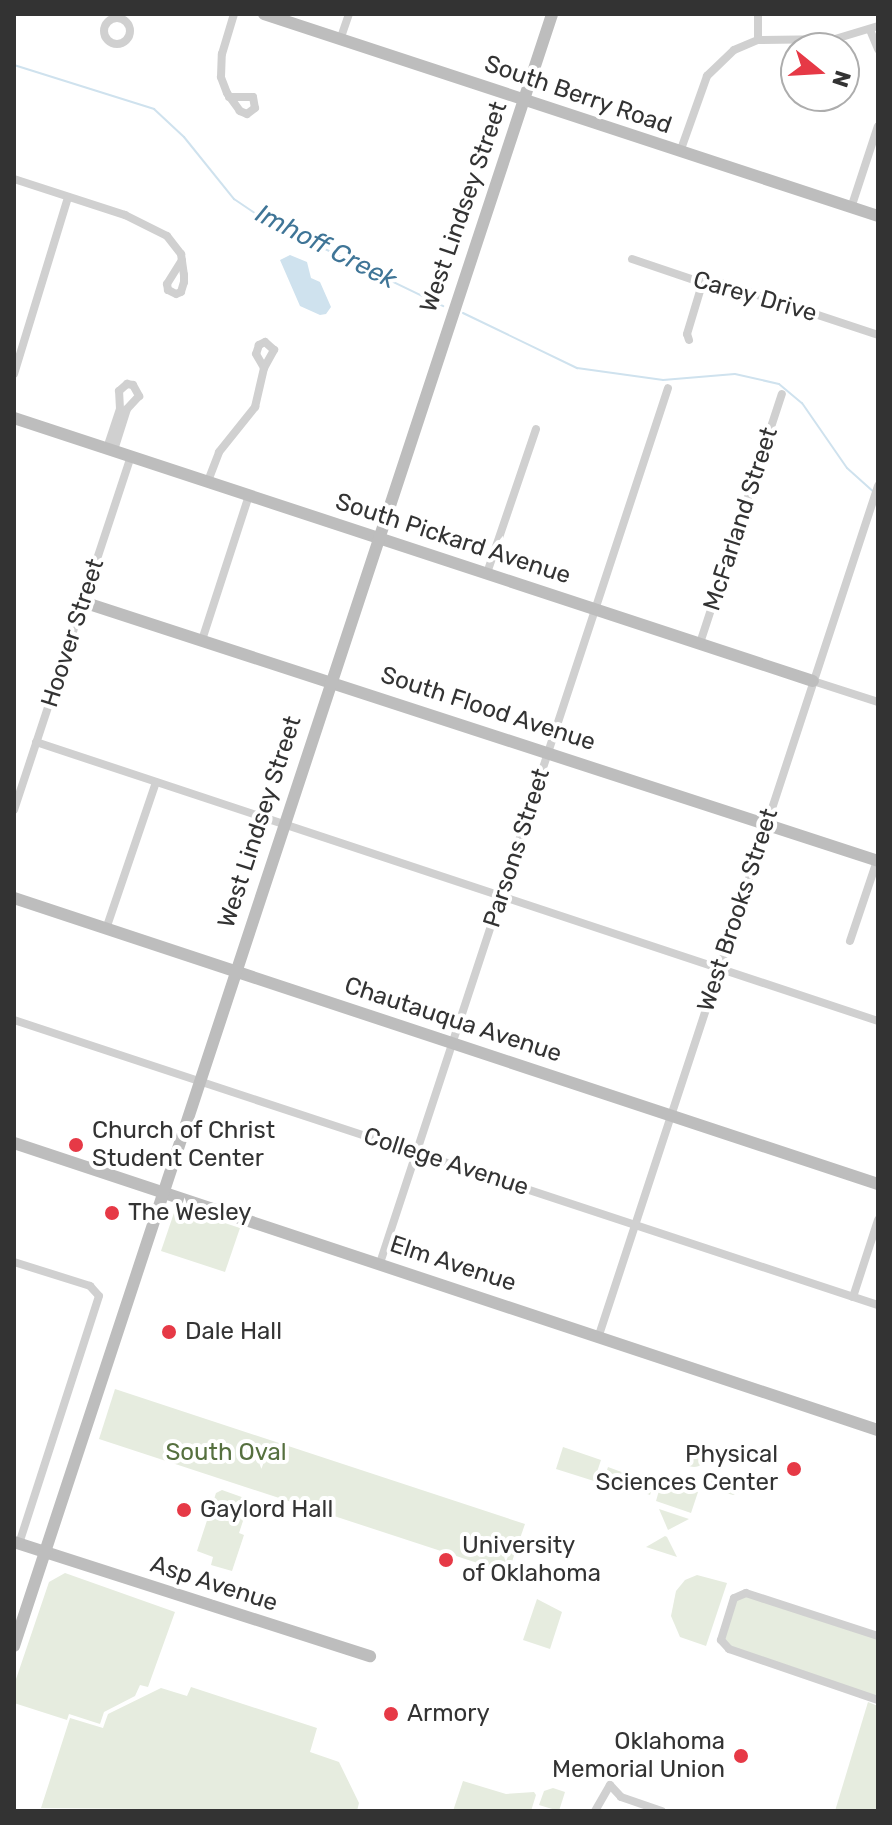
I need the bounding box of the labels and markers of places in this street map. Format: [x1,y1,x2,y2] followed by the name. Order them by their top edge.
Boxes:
[92,1117,276,1173] place label: Church of Christ Student Center
[67,1136,85,1154] marker: Church of Christ Student Center
[128,1199,252,1227] place label: The Wesley
[103,1204,121,1222] marker: The Wesley
[185,1318,282,1346] place label: Dale Hall
[160,1323,178,1341] marker: Dale Hall
[595,1441,778,1497] place label: Physical Sciences Center
[785,1460,803,1478] marker: Physical Sciences Center
[200,1496,333,1524] place label: Gaylord Hall
[175,1501,193,1519] marker: Gaylord Hall
[462,1532,601,1588] place label: University of Oklahoma
[437,1551,455,1569] marker: University of Oklahoma
[407,1700,490,1728] place label: Armory
[382,1705,400,1723] marker: Armory
[552,1728,725,1784] place label: Oklahoma Memorial Union
[732,1747,750,1765] marker: Oklahoma Memorial Union

